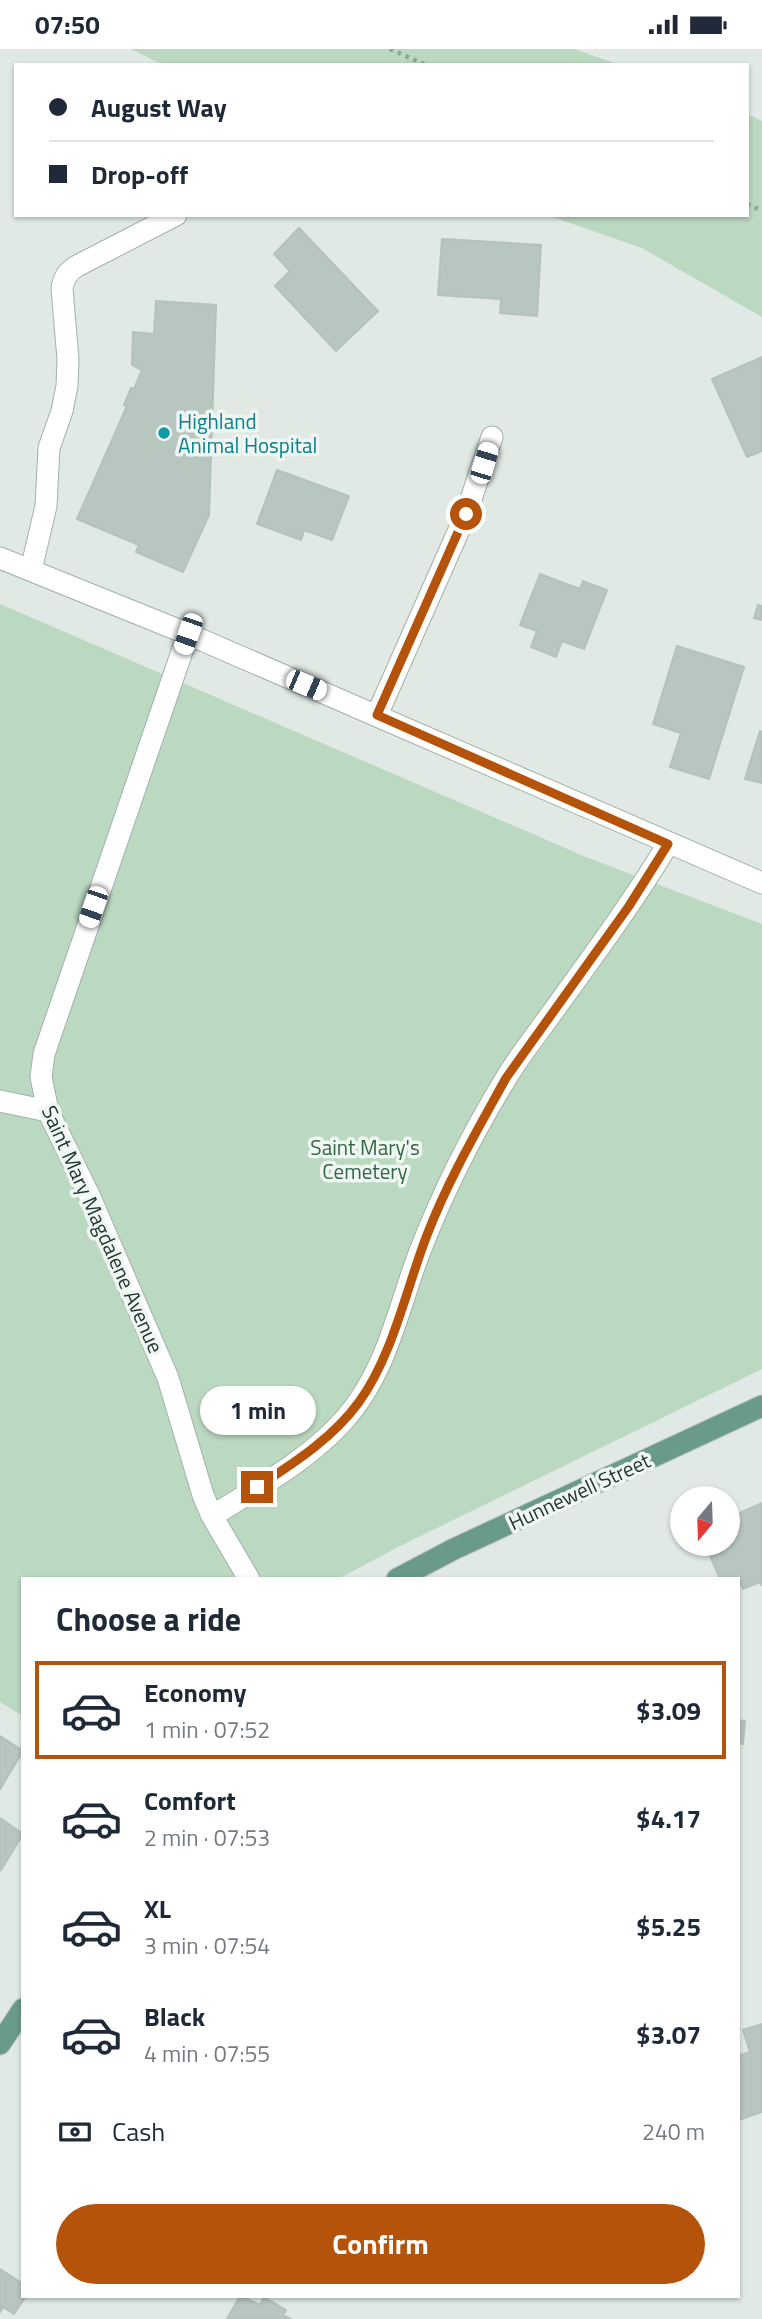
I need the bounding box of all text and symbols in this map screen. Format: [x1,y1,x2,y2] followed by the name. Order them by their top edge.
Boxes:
[35,5,100,44] text: 07:50
[91,88,227,127] text: August Way
[91,155,188,194] text: Drop-off
[178,405,317,461] place label: Highland Animal Hospital
[156,425,172,441] marker: Highland Animal Hospital
[468,440,501,486] car
[450,498,482,530] route start
[172,611,205,657] car
[283,667,330,703] car
[77,884,110,930] car
[34,1100,172,1358] street label: Saint Mary Magdalene Avenue
[310,1131,420,1187] park label: Saint Mary's Cemetery
[199,1385,315,1435] callout: 1 min
[230,1393,286,1428] text: 1 min
[503,1444,656,1538] street label: Hunnewell Street
[241,1471,273,1503] route end
[670,1486,740,1556] north arrow
[670,1486,740,1556] map controls
[56,1595,241,1643] text: Choose a ride
[144,1673,246,1712] text: Economy
[60,1679,123,1742] icon: car
[636,1691,701,1730] text: $3.09
[144,1712,270,1747] text: 1 min · 07:52
[144,1781,236,1820] text: Comfort
[60,1787,123,1850] icon: car
[636,1799,701,1838] text: $4.17
[144,1820,270,1855] text: 2 min · 07:53
[144,1889,171,1928] text: XL
[60,1895,123,1958] icon: car
[636,1907,701,1946] text: $5.25
[144,1928,270,1963] text: 3 min · 07:54
[144,1997,205,2036] text: Black
[60,2003,123,2066] icon: car
[636,2015,701,2054] text: $3.07
[144,2036,270,2071] text: 4 min · 07:55
[112,2112,165,2151] text: Cash
[56,2113,94,2151] icon: cash
[642,2114,705,2149] text: 240 m
[56,2204,705,2284] button: Confirm

